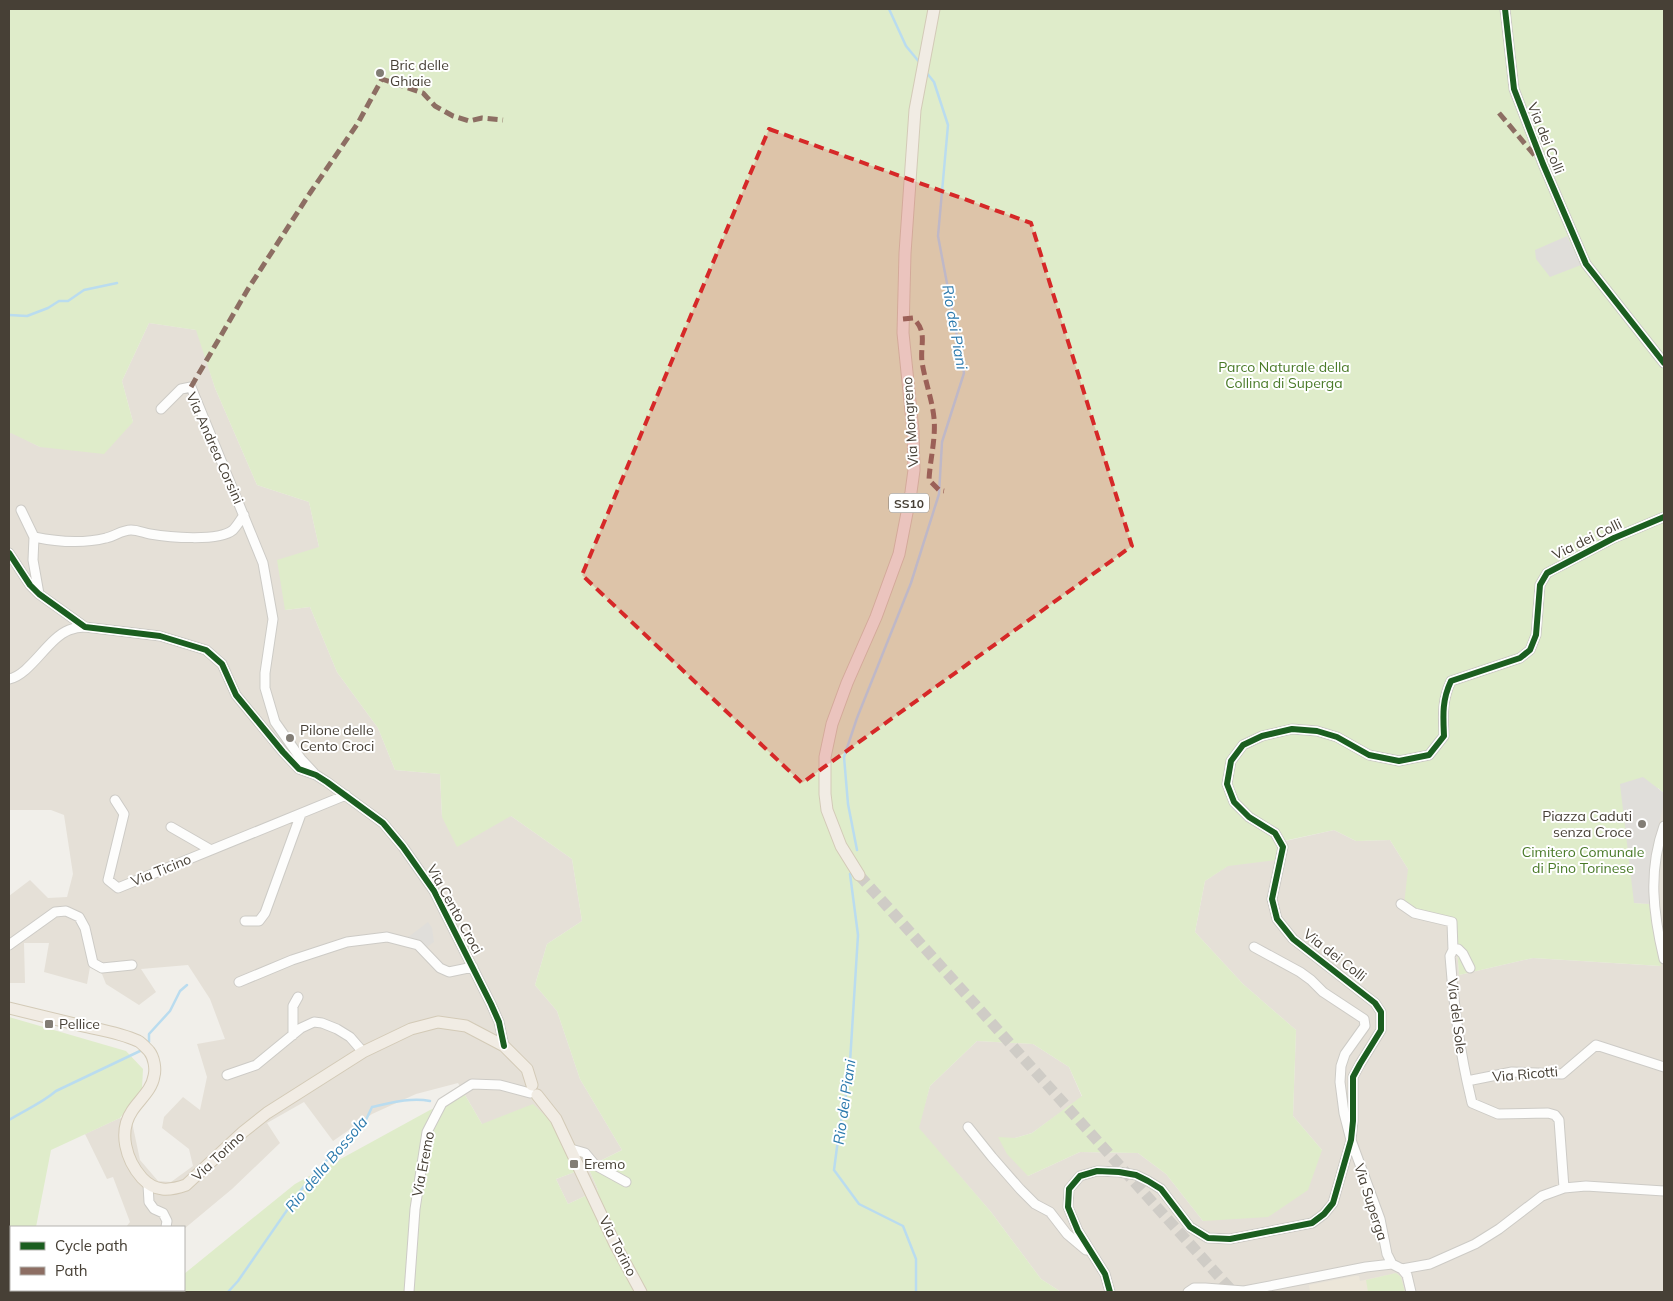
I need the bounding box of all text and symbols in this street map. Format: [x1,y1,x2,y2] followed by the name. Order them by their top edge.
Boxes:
[390,56,449,90] place label: Bric delle Ghiaie
[374,67,386,79] marker: Bric delle Ghiaie
[1524,100,1568,176] street label: Via dei Colli
[938,283,972,371] water label: Rio dei Piani
[1218,358,1350,392] park label: Parco Naturale della Collina di Superga
[898,376,922,468] street label: Via Mongreno
[182,389,248,507] street label: Via Andrea Corsini
[889,493,929,512] road number: SS10
[1549,514,1625,564] street label: Via dei Colli
[300,721,374,755] place label: Pilone delle Cento Croci
[284,732,296,744] marker: Pilone delle Cento Croci
[1542,807,1632,841] place label: Piazza Caduti senza Croce
[1636,818,1648,830] marker: Piazza Caduti senza Croce
[1522,843,1644,877] park label: Cimitero Comunale di Pino Torinese
[128,850,194,890] street label: Via Ticino
[423,861,487,957] street label: Via Cento Croci
[1300,925,1370,985] street label: Via dei Colli
[1443,977,1471,1055] street label: Via del Sole
[59,1015,100,1033] place label: Pellice
[43,1018,55,1030] marker: Pellice
[829,1058,859,1146] water label: Rio dei Piani
[1491,1062,1559,1086] street label: Via Ricotti
[281,1113,371,1215] water label: Rio della Bossola
[188,1127,248,1185] street label: Via Torino
[408,1130,438,1198] street label: Via Eremo
[584,1155,625,1173] place label: Eremo
[568,1158,580,1170] marker: Eremo
[1350,1161,1392,1243] street label: Via Superga
[595,1213,641,1279] street label: Via Torino
[10,1226,185,1291] legend
[55,1236,128,1255] text: Cycle path
[55,1261,87,1280] text: Path

